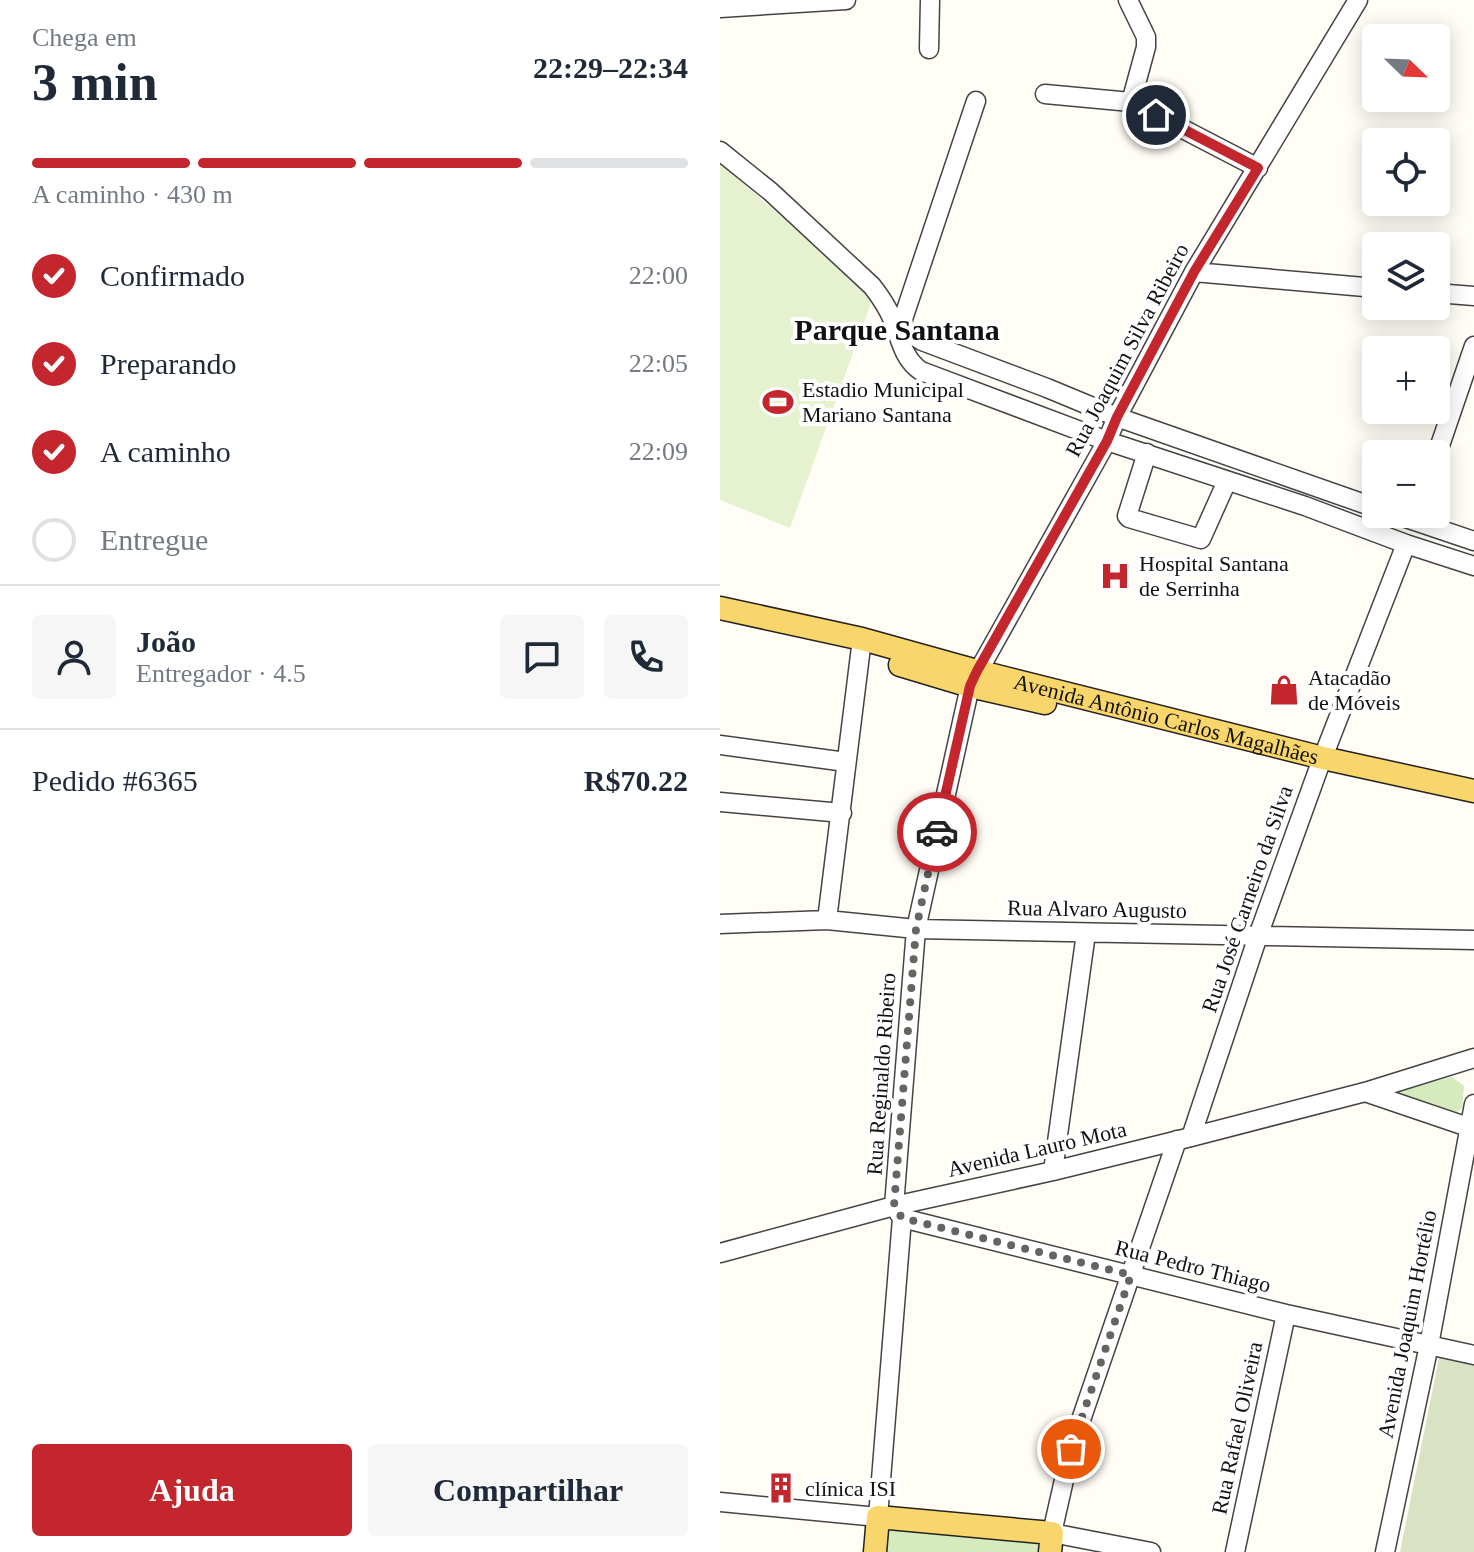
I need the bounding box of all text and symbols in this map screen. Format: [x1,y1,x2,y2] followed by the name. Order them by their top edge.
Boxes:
[32,23,137,52] text: Chega em
[1362,24,1450,112] north arrow
[1362,24,1450,528] map controls
[533,51,688,84] text: 22:29–22:34
[32,54,158,111] text: 3 min
[1122,81,1190,149] pin
[1134,93,1178,137] icon: home
[1362,128,1450,216] button: locate
[32,180,233,209] text: A caminho · 430 m
[1362,232,1450,320] button: layers
[1060,239,1194,461] street label: Rua Joaquim Silva Ribeiro
[32,254,76,298] icon: check
[100,259,245,292] text: Confirmado
[629,261,688,290] text: 22:00
[794,313,1000,346] district label: Parque Santana
[1362,336,1450,424] button: +
[32,342,76,386] icon: check
[100,347,237,380] text: Preparando
[629,349,688,378] text: 22:05
[802,377,964,427] place label: Estadio Municipal Mariano Santana
[761,385,795,419] sports icon: Estadio Municipal Mariano Santana
[32,430,76,474] icon: check
[100,435,231,468] text: A caminho
[629,437,688,466] text: 22:09
[1362,440,1450,528] button: −
[100,523,208,556] text: Entregue
[1139,551,1289,601] place label: Hospital Santana de Serrinha
[1098,559,1132,593] hospital icon: Hospital Santana de Serrinha
[32,615,116,699] button: person
[500,615,584,699] button: chat
[604,615,688,699] button: phone
[136,625,196,658] text: João
[136,659,306,688] text: Entregador · 4.5
[1308,665,1400,715] place label: Atacadão de Móveis
[1011,668,1321,769] street label: Avenida Antônio Carlos Magalhães
[1267,673,1301,707] shop icon: Atacadão de Móveis
[32,764,198,797] text: Pedido #6365
[584,764,688,797] text: R$70.22
[1196,782,1298,1016] street label: Rua José Carneiro da Silva
[897,792,977,872] courier
[915,810,959,854] icon: car
[1007,895,1187,923] street label: Rua Alvaro Augusto
[861,972,901,1176] street label: Rua Reginaldo Ribeiro
[945,1116,1129,1182] street label: Avenida Lauro Mota
[1373,1208,1441,1440] street label: Avenida Joaquim Hortélio
[1113,1235,1273,1297] street label: Rua Pedro Thiago
[1206,1339,1268,1517] street label: Rua Rafael Oliveira
[1037,1415,1105,1483] pin
[1049,1427,1093,1471] icon: bag
[32,1444,352,1536] button: Ajuda
[368,1444,688,1536] button: Compartilhar
[764,1471,798,1505] building icon: clínica ISI
[805,1476,896,1501] place label: clínica ISI

